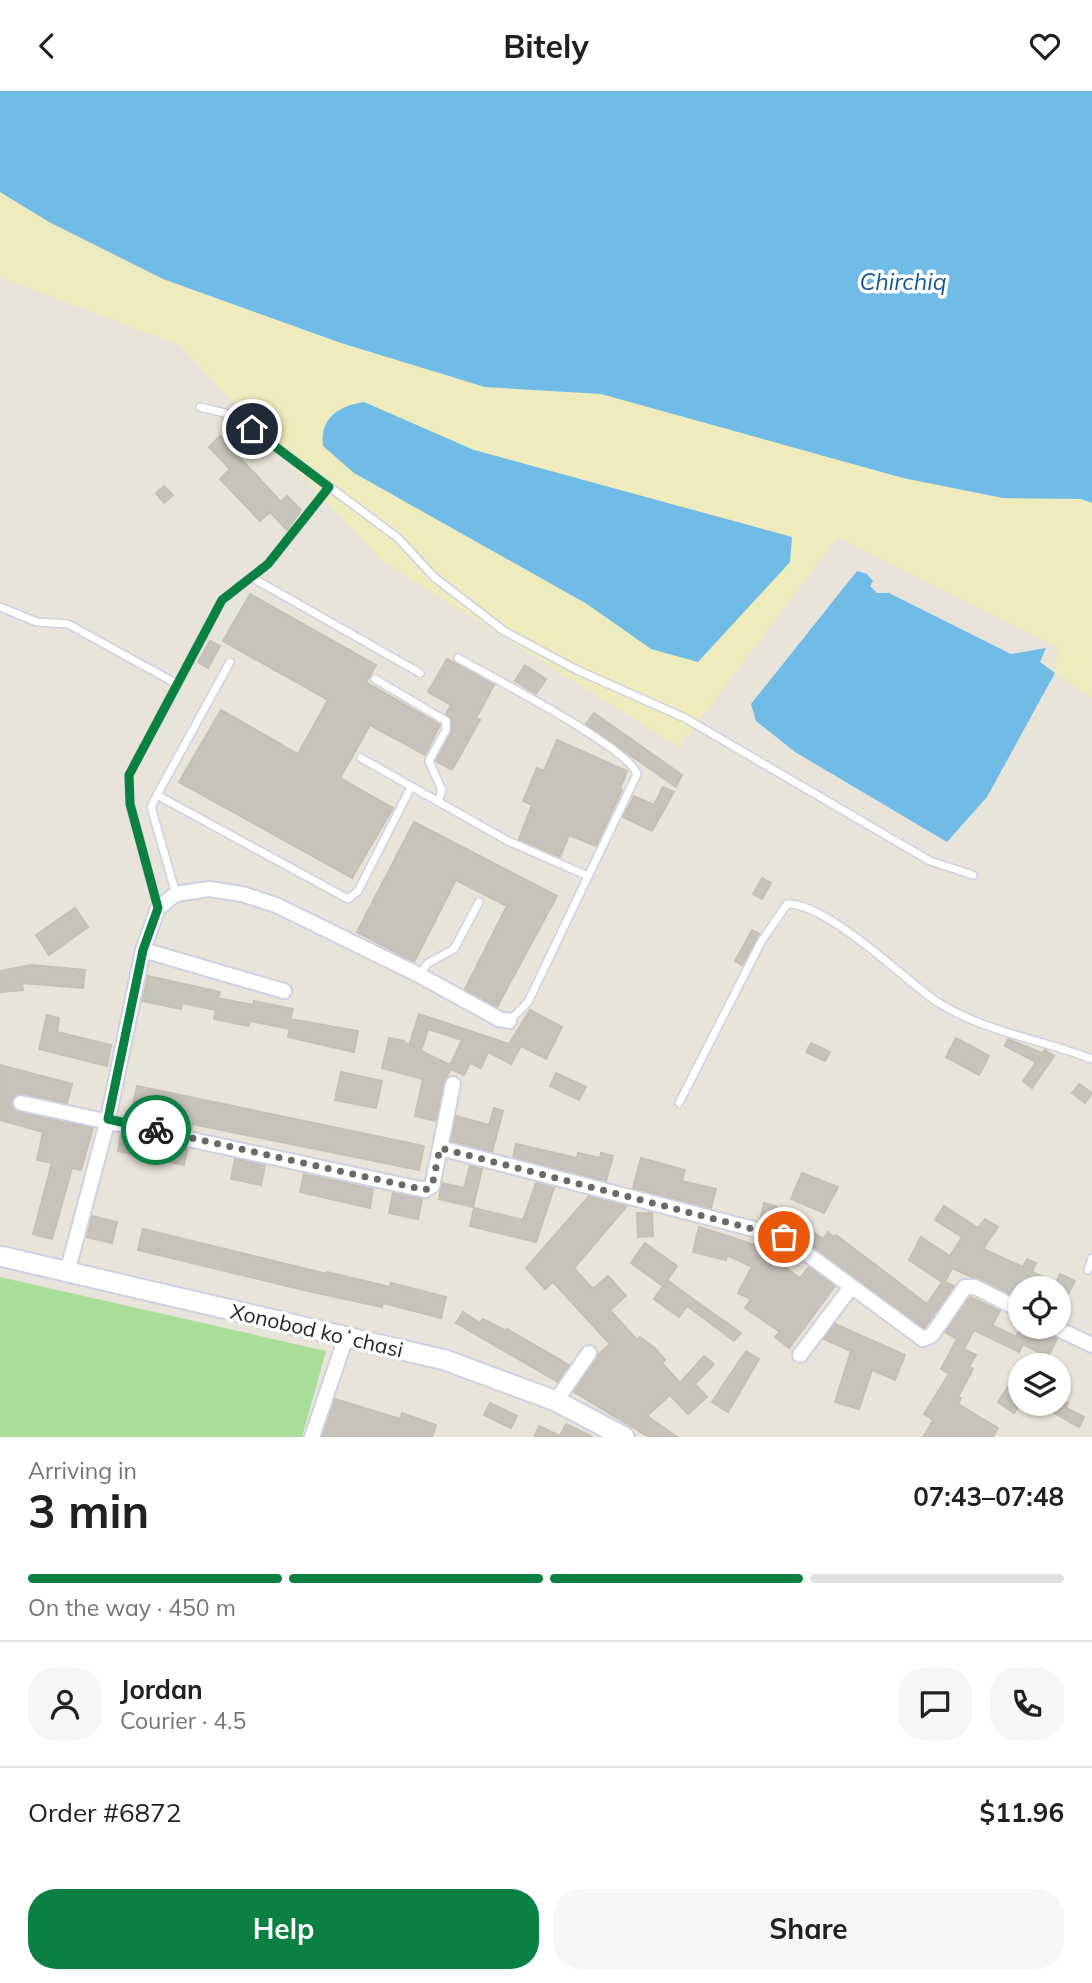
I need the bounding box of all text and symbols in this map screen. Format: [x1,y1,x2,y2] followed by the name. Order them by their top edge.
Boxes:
[503,26,589,66] text: Bitely
[28,27,66,65] icon: back
[1026,27,1064,65] icon: heart
[859,267,947,296] water label: Chirchiq
[222,399,282,459] pin
[233,410,271,448] icon: home
[121,1095,191,1165] courier
[137,1111,175,1149] icon: bike
[754,1207,814,1267] pin
[765,1218,803,1256] icon: bag
[1008,1276,1071,1416] map controls
[1008,1276,1071,1339] button: locate
[228,1298,406,1362] street label: Xonobod koʻchasi
[1008,1353,1071,1416] button: layers
[28,1456,137,1485] text: Arriving in
[913,1480,1064,1513] text: 07:43–07:48
[28,1482,149,1540] text: 3 min
[28,1593,236,1622] text: On the way · 450 m
[28,1667,102,1741] button: person
[898,1667,972,1741] button: chat
[990,1667,1064,1741] button: phone
[120,1673,203,1706] text: Jordan
[120,1706,246,1735] text: Courier · 4.5
[28,1796,181,1829] text: Order #6872
[980,1796,1064,1829] text: $11.96
[28,1889,539,1969] button: Help
[553,1889,1064,1969] button: Share

